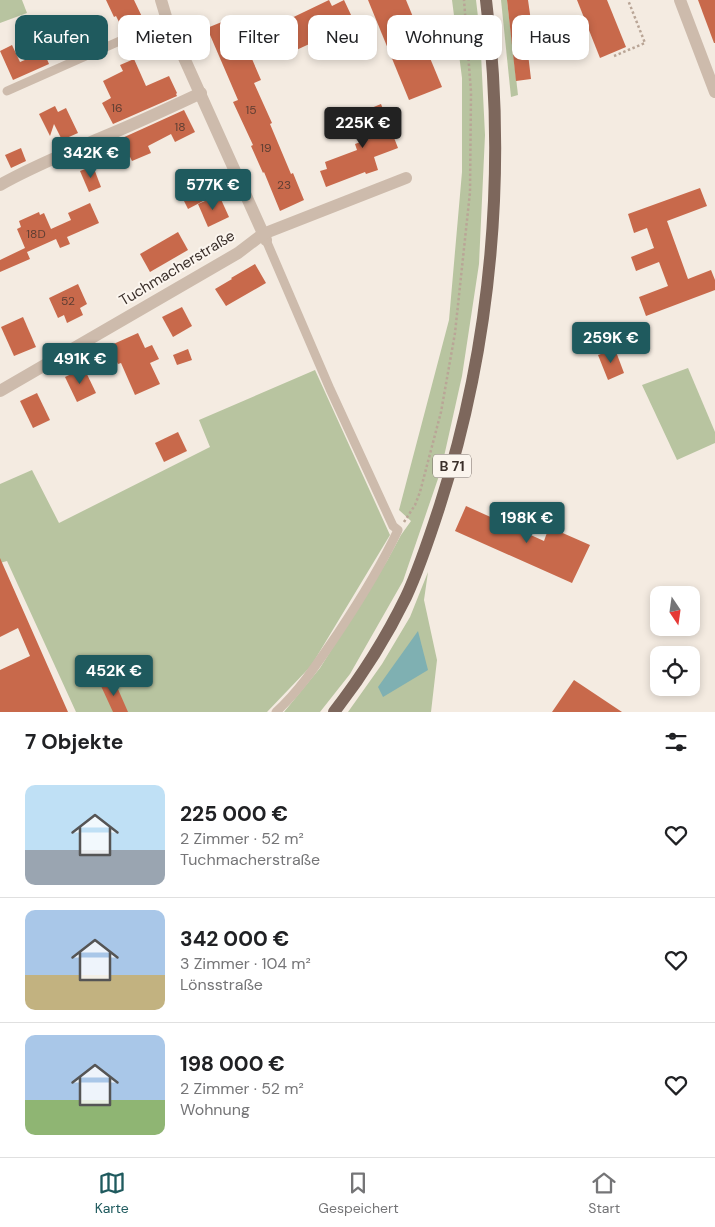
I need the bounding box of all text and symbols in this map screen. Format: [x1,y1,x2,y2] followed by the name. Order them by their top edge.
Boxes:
[15,15,108,60] chip: Kaufen
[118,15,210,60] chip: Mieten
[220,15,298,60] chip: Filter
[308,15,377,60] chip: Neu
[387,15,502,60] chip: Wohnung
[512,15,589,60] chip: Haus
[111,100,123,116] house number: 16
[245,102,257,118] house number: 15
[322,106,404,149] pin: 225K €
[335,112,391,133] text: 225K €
[174,119,186,135] house number: 18
[50,136,132,179] pin: 342K €
[260,140,272,156] house number: 19
[63,142,119,163] text: 342K €
[172,168,254,211] pin: 577K €
[186,174,240,195] text: 577K €
[277,177,291,193] house number: 23
[26,226,46,242] house number: 18D
[116,226,238,310] street label: Tuchmacherstraße
[61,293,75,309] house number: 52
[570,322,652,364] pin: 259K €
[583,327,639,348] text: 259K €
[39,342,121,385] pin: 491K €
[53,348,107,369] text: 491K €
[433,454,471,478] road number: B 71
[486,502,568,544] pin: 198K €
[501,507,553,528] text: 198K €
[650,586,700,636] north arrow
[650,586,700,696] map controls
[650,646,700,696] button: locate
[73,654,155,697] pin: 452K €
[86,660,142,681] text: 452K €
[25,728,123,756] text: 7 Objekte
[662,728,690,756] icon: filters
[180,800,288,828] text: 225 000 €
[65,805,125,865] icon: home
[662,821,690,849] icon: heart
[180,828,304,849] text: 2 Zimmer · 52 m²
[180,849,320,870] text: Tuchmacherstraße
[180,925,289,953] text: 342 000 €
[65,930,125,990] icon: home
[662,946,690,974] icon: heart
[180,953,311,974] text: 3 Zimmer · 104 m²
[180,974,263,995] text: Lönsstraße
[180,1050,285,1078] text: 198 000 €
[65,1055,125,1115] icon: home
[662,1071,690,1099] icon: heart
[180,1078,304,1099] text: 2 Zimmer · 52 m²
[180,1099,250,1120] text: Wohnung
[95,1169,129,1217] tab: Karte
[318,1169,399,1217] tab: Gespeichert
[588,1169,620,1217] tab: Start

